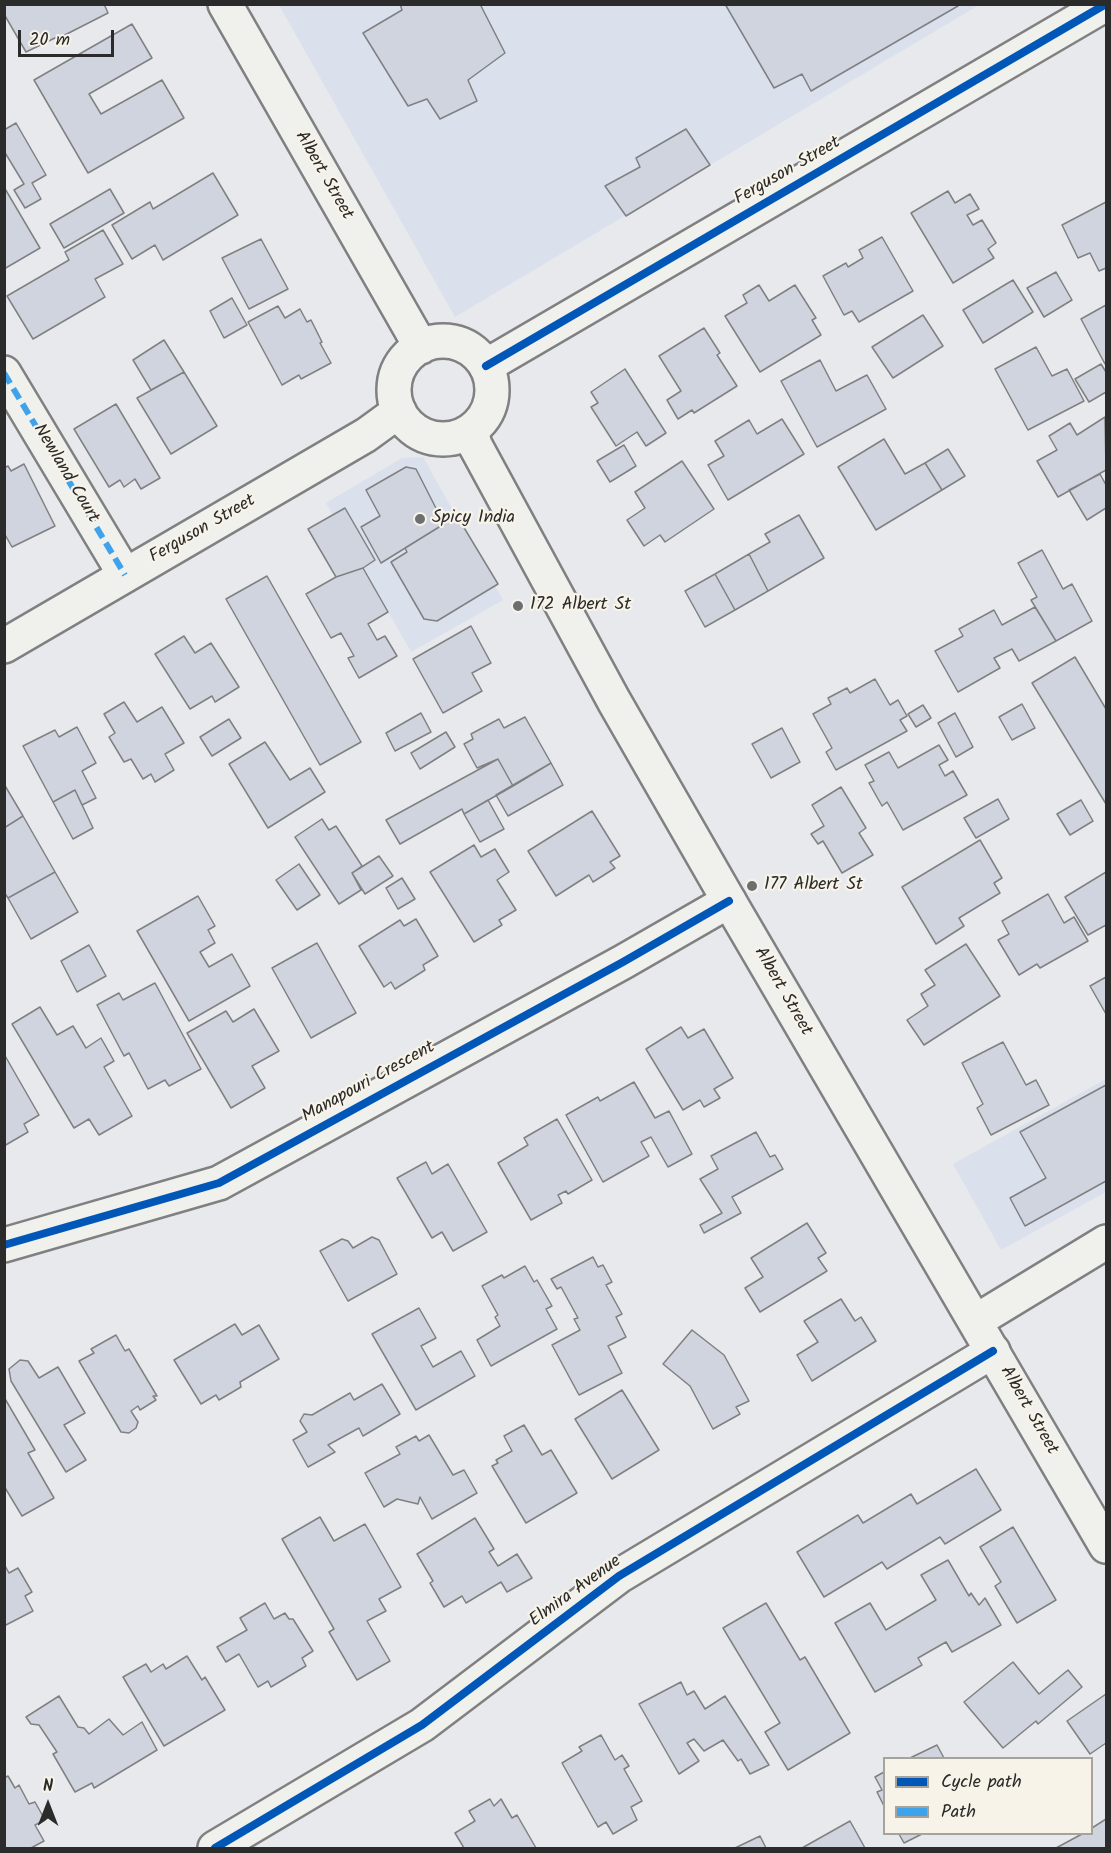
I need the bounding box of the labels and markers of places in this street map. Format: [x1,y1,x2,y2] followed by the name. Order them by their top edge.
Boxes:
[432,508,515,530] place label: Spicy India
[413,512,427,526] marker: Spicy India
[530,595,631,617] place label: 172 Albert St
[511,599,525,613] marker: 172 Albert St
[764,875,863,897] place label: 177 Albert St
[745,879,759,893] marker: 177 Albert St

